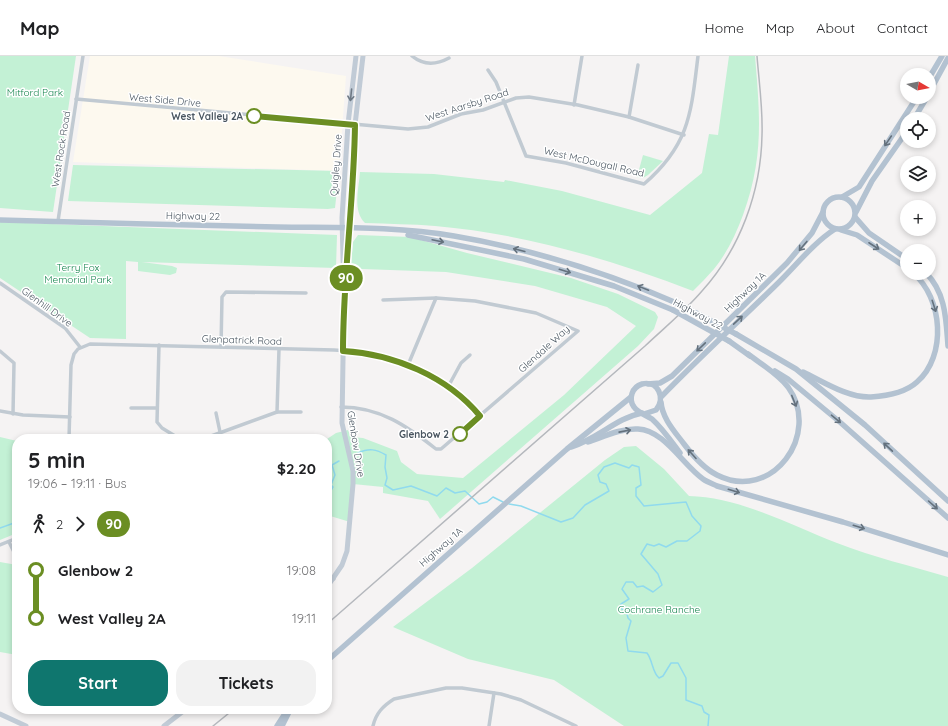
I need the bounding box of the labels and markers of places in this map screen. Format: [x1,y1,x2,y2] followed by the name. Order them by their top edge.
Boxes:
[246,108,262,124] marker: West Valley 2A
[171,110,244,123] place label: West Valley 2A
[452,426,468,442] marker: Glenbow 2
[399,428,449,441] place label: Glenbow 2

